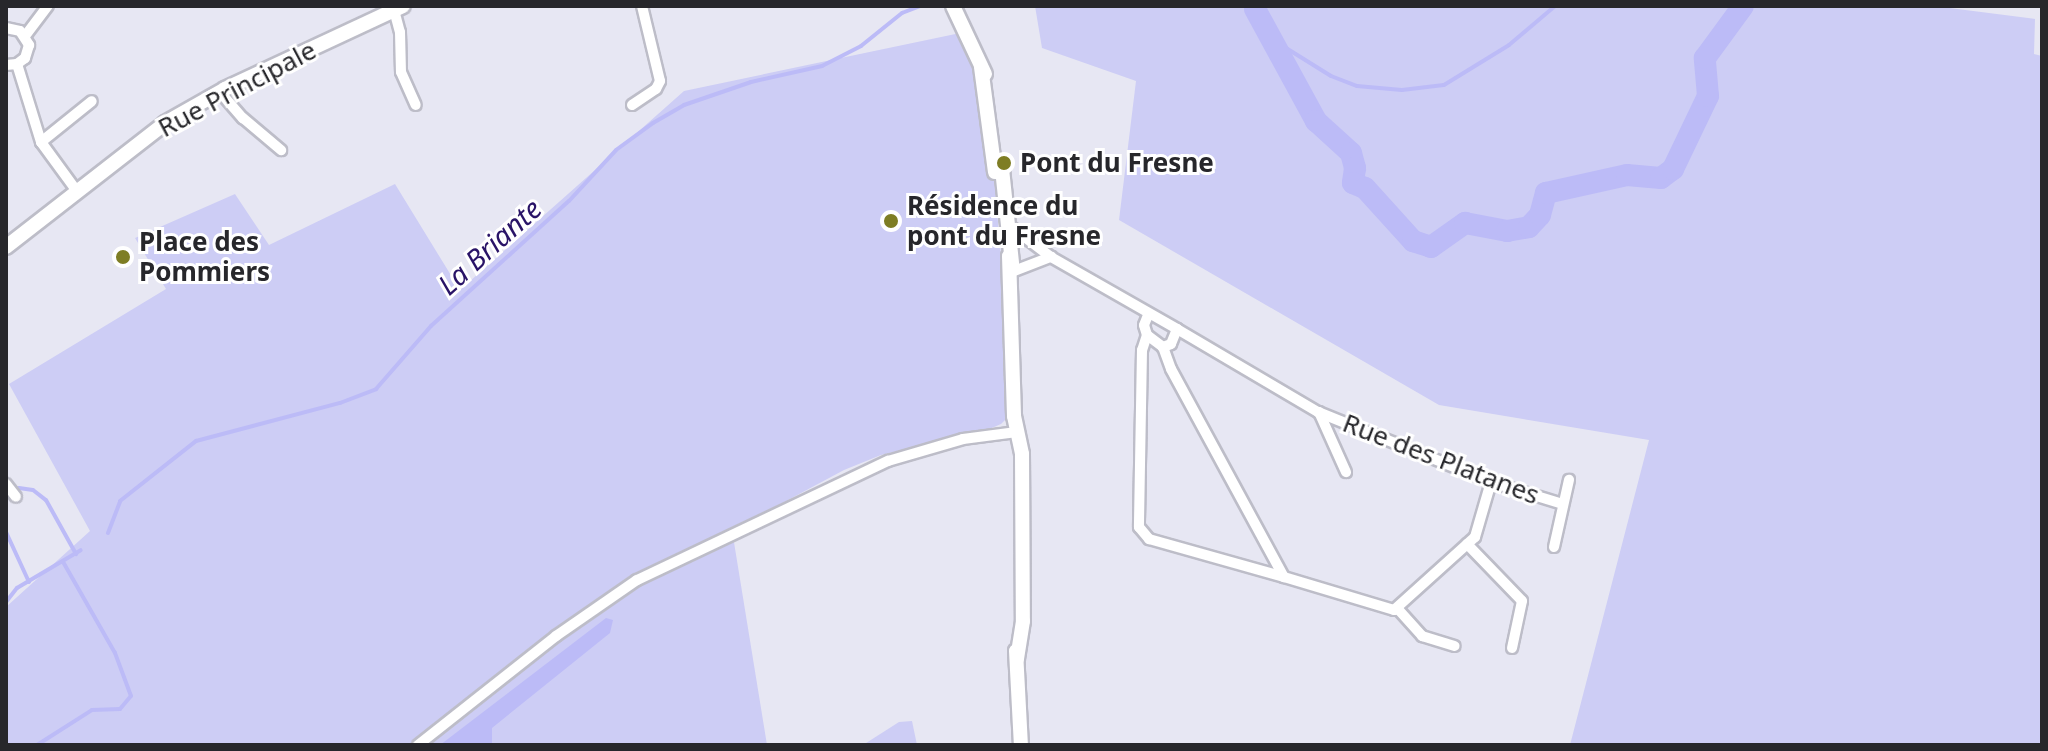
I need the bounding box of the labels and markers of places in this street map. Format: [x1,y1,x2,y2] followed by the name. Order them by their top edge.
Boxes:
[1020,147,1214,179] place label: Pont du Fresne
[995,154,1013,172] marker: Pont du Fresne
[907,190,1101,252] place label: Résidence du pont du Fresne
[882,212,900,230] marker: Résidence du pont du Fresne
[139,226,270,288] place label: Place des Pommiers
[114,248,132,266] marker: Place des Pommiers

